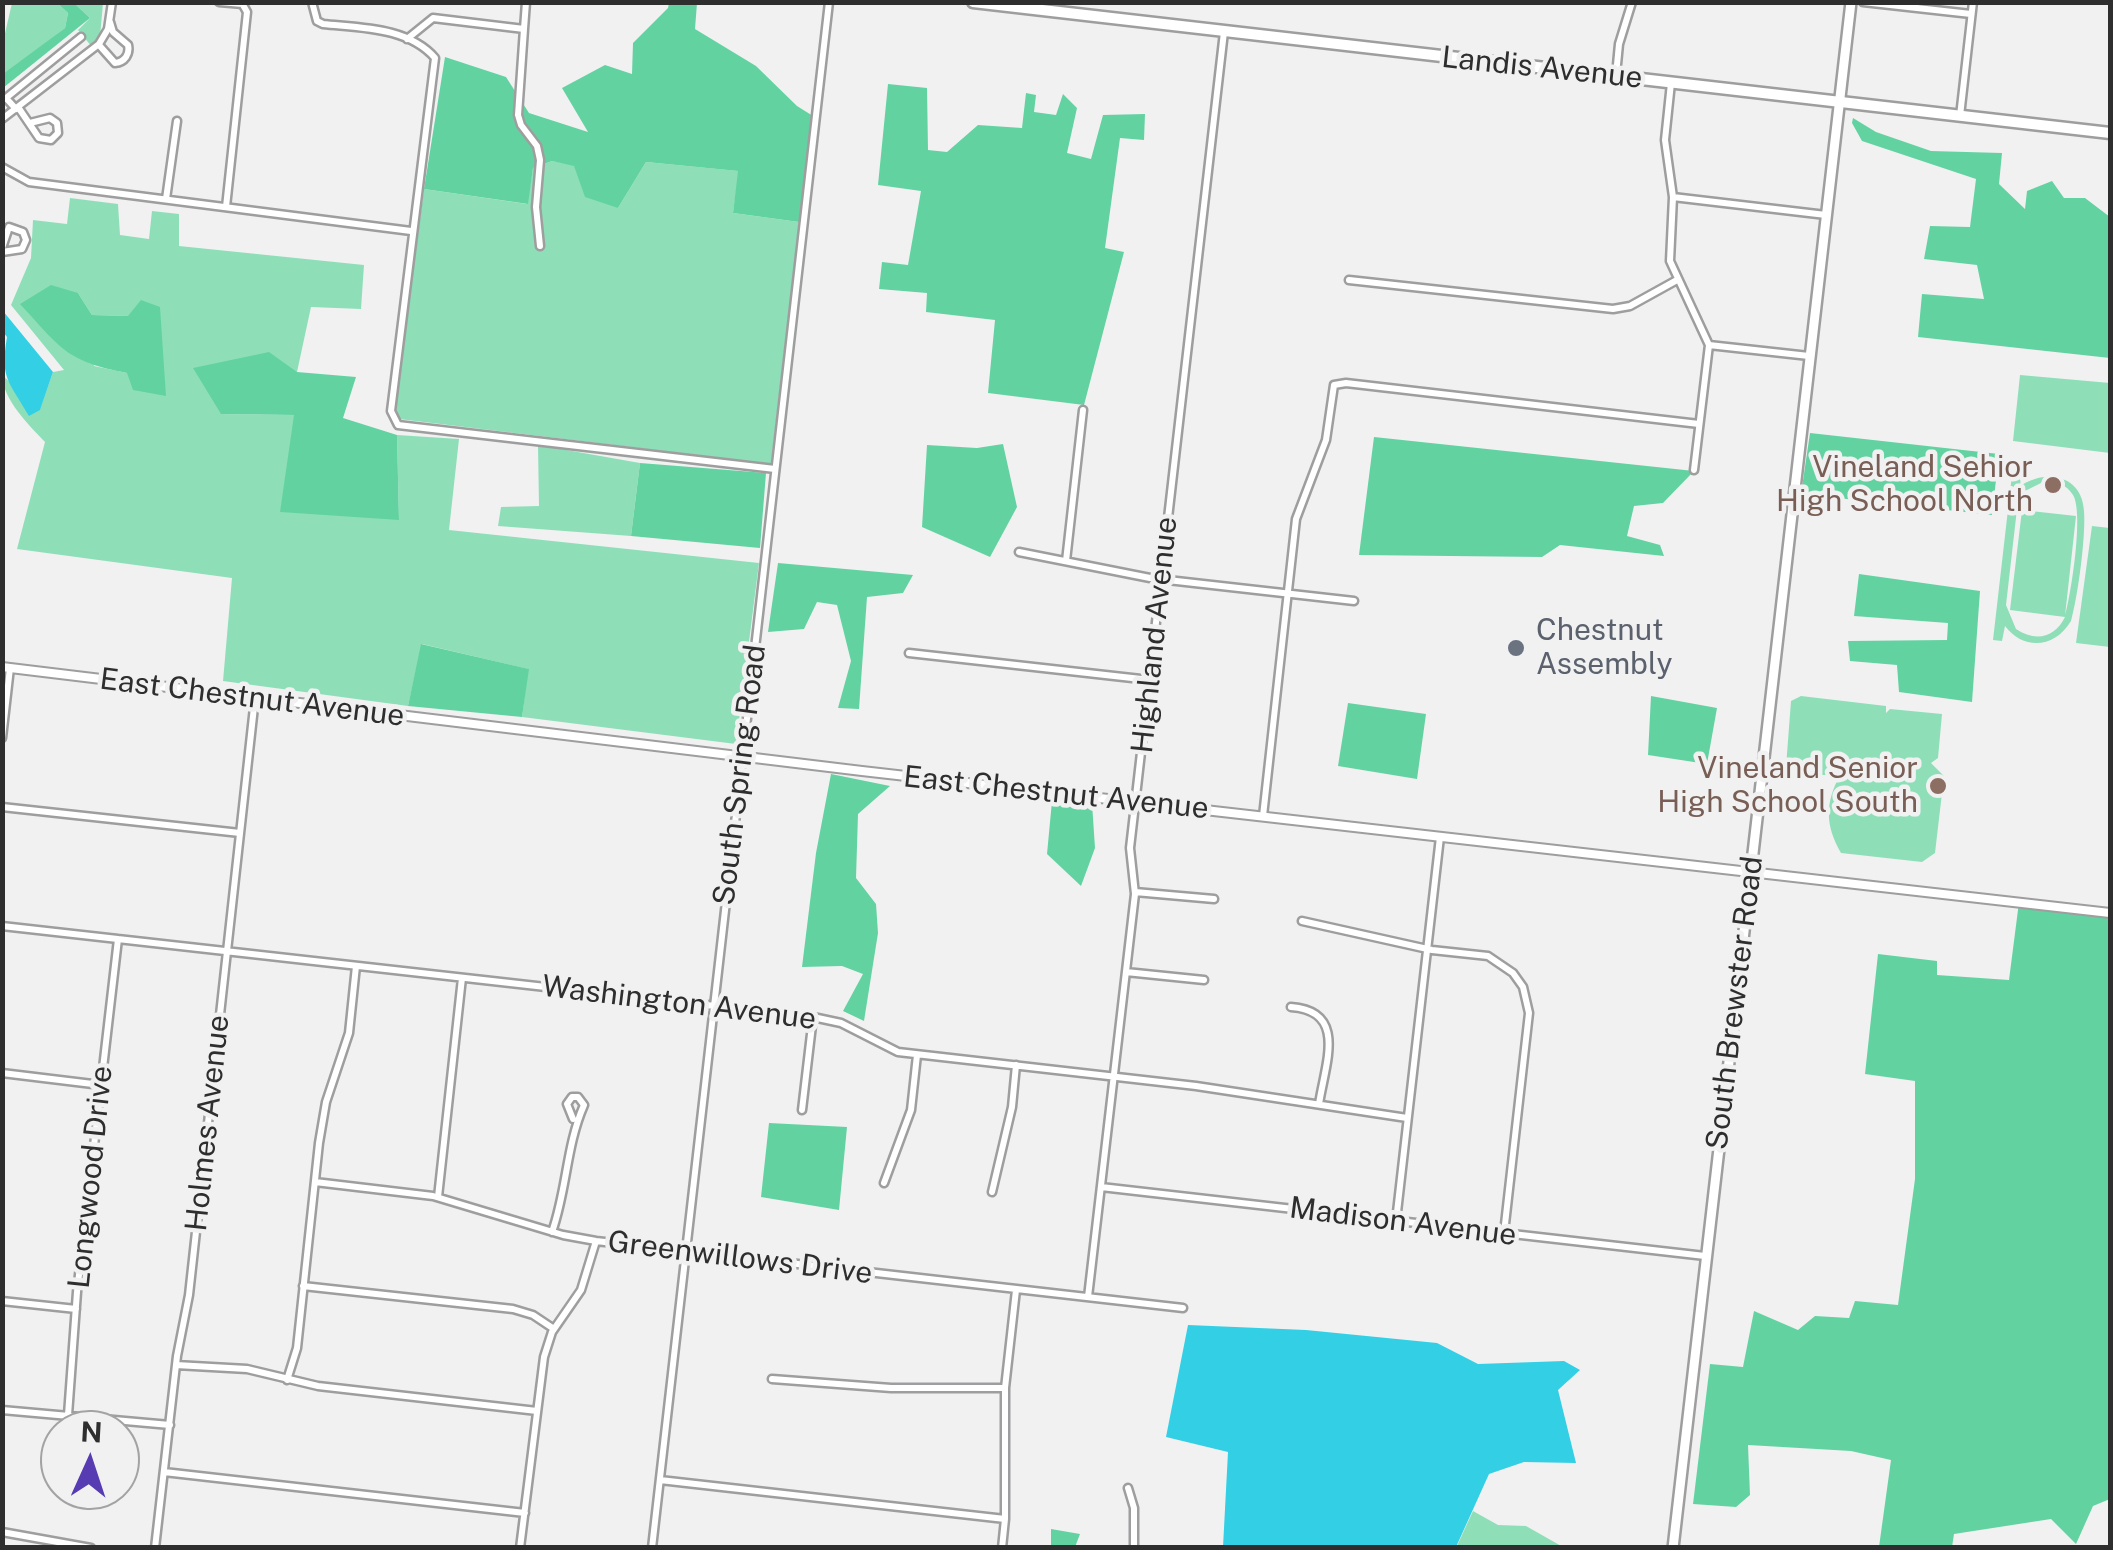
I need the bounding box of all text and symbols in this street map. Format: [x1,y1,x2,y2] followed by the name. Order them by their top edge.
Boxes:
[1440,40,1644,96] street label: Landis Avenue
[1776,450,2033,520] place label: Vineland Sehior High School North
[2042,474,2064,496] marker: Vineland Sehior High School North
[1125,515,1185,755] street label: Highland Avenue
[1536,613,1673,684] place label: Chestnut Assembly
[1505,637,1527,659] marker: Chestnut Assembly
[706,643,774,907] street label: South Spring Road
[98,661,406,735] street label: East Chestnut Avenue
[1657,751,1918,822] place label: Vineland Senior High School South
[902,759,1210,827] street label: East Chestnut Avenue
[1927,775,1949,797] marker: Vineland Senior High School South
[1699,854,1771,1152] street label: South Brewster Road
[540,968,818,1038] street label: Washington Avenue
[179,1013,237,1233] street label: Holmes Avenue
[61,1064,121,1290] street label: Longwood Drive
[1287,1190,1519,1254] street label: Madison Avenue
[606,1224,874,1292] street label: Greenwillows Drive
[40,1410,140,1510] north arrow
[80,1414,103,1449] text: N

